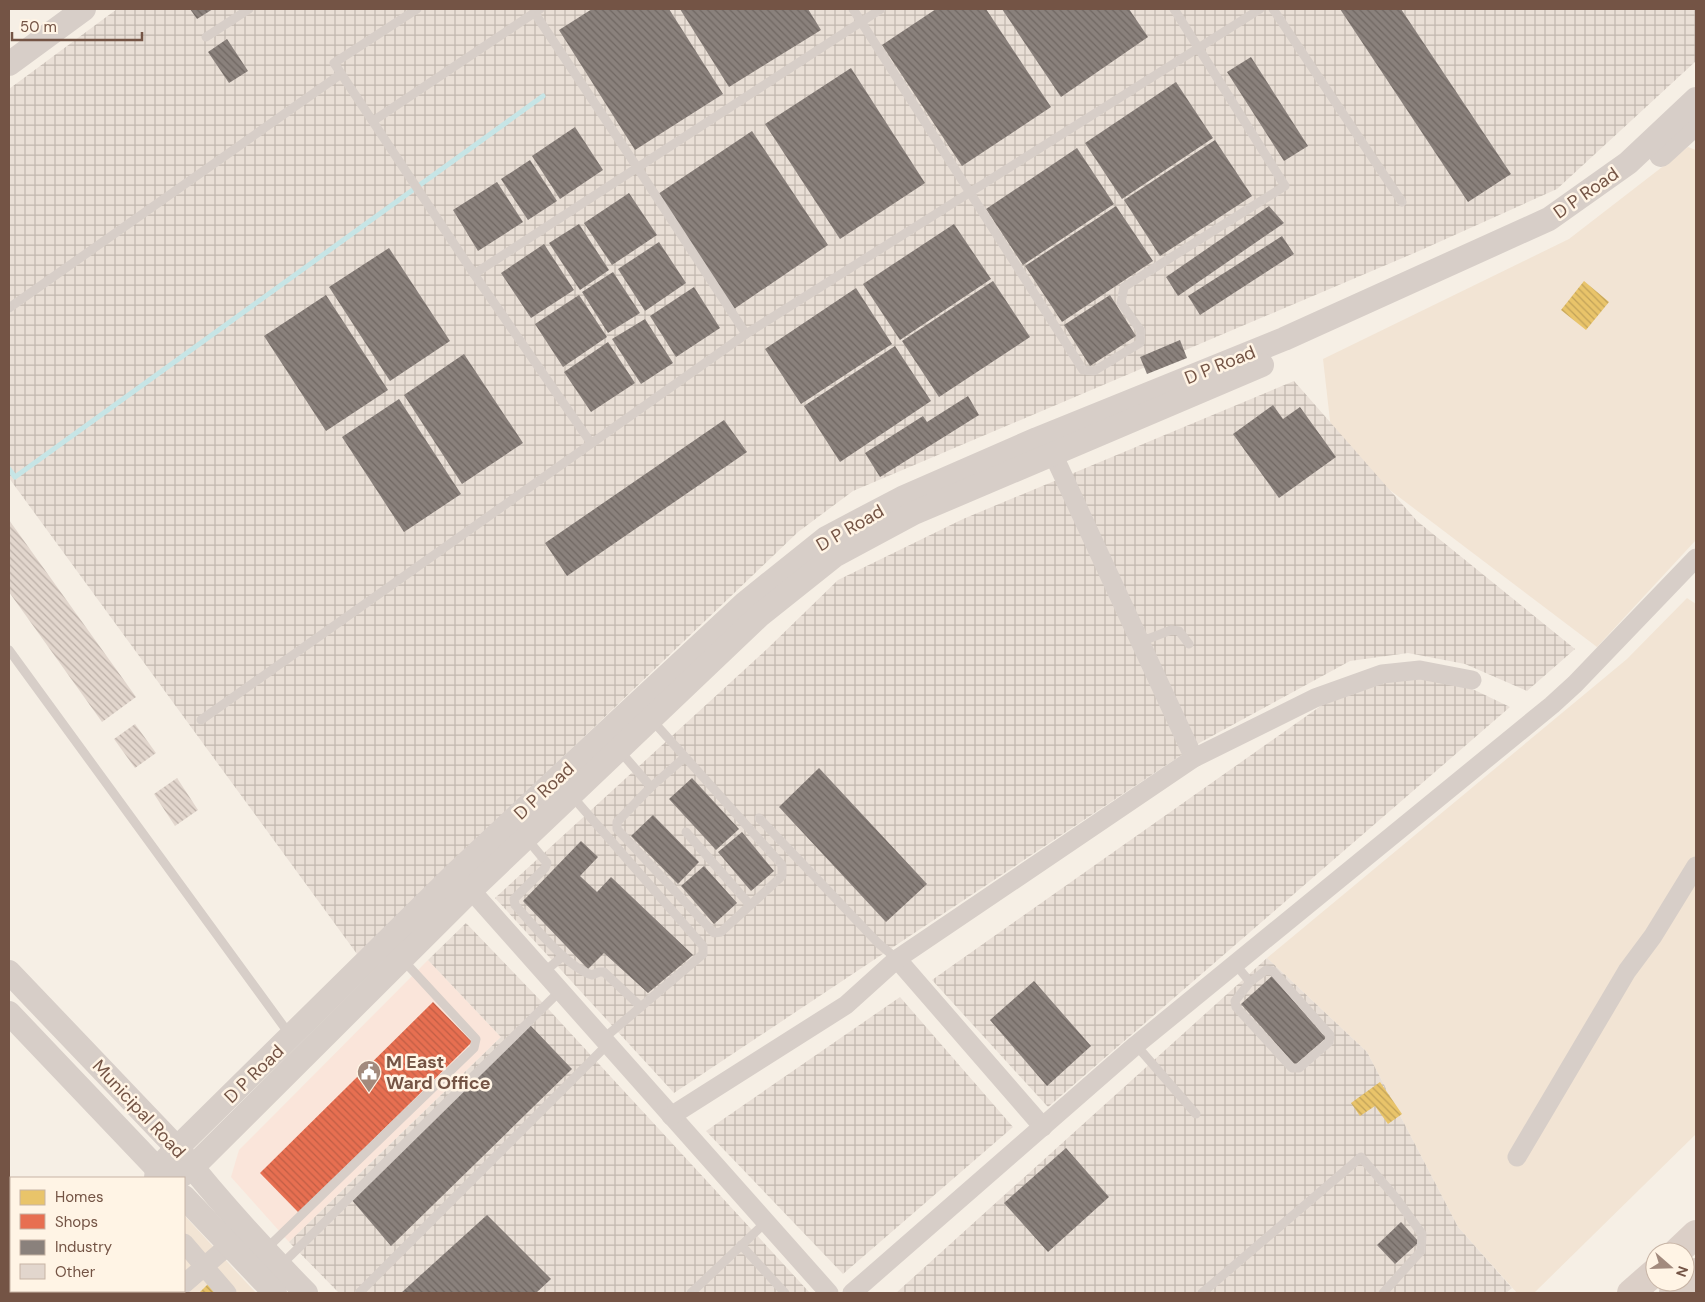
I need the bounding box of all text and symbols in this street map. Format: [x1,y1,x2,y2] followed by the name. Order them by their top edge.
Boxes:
[12,10,142,42] scale bar
[20,17,57,37] text: 50 m
[1549,162,1623,224] street label: D P Road
[1181,340,1259,390] street label: D P Road
[812,499,888,557] street label: D P Road
[509,757,579,825] street label: D P Road
[219,1040,289,1108] street label: D P Road
[386,1050,491,1095] place label: M East Ward Office
[87,1055,191,1163] street label: Municipal Road
[356,1059,382,1093] public building icon: M East Ward Office
[10,1177,185,1292] legend
[55,1187,104,1207] text: Homes
[55,1212,98,1232] text: Shops
[55,1237,113,1257] text: Industry
[1645,1242,1695,1292] north arrow
[55,1262,96,1282] text: Other
[1672,1264,1692,1279] text: N

